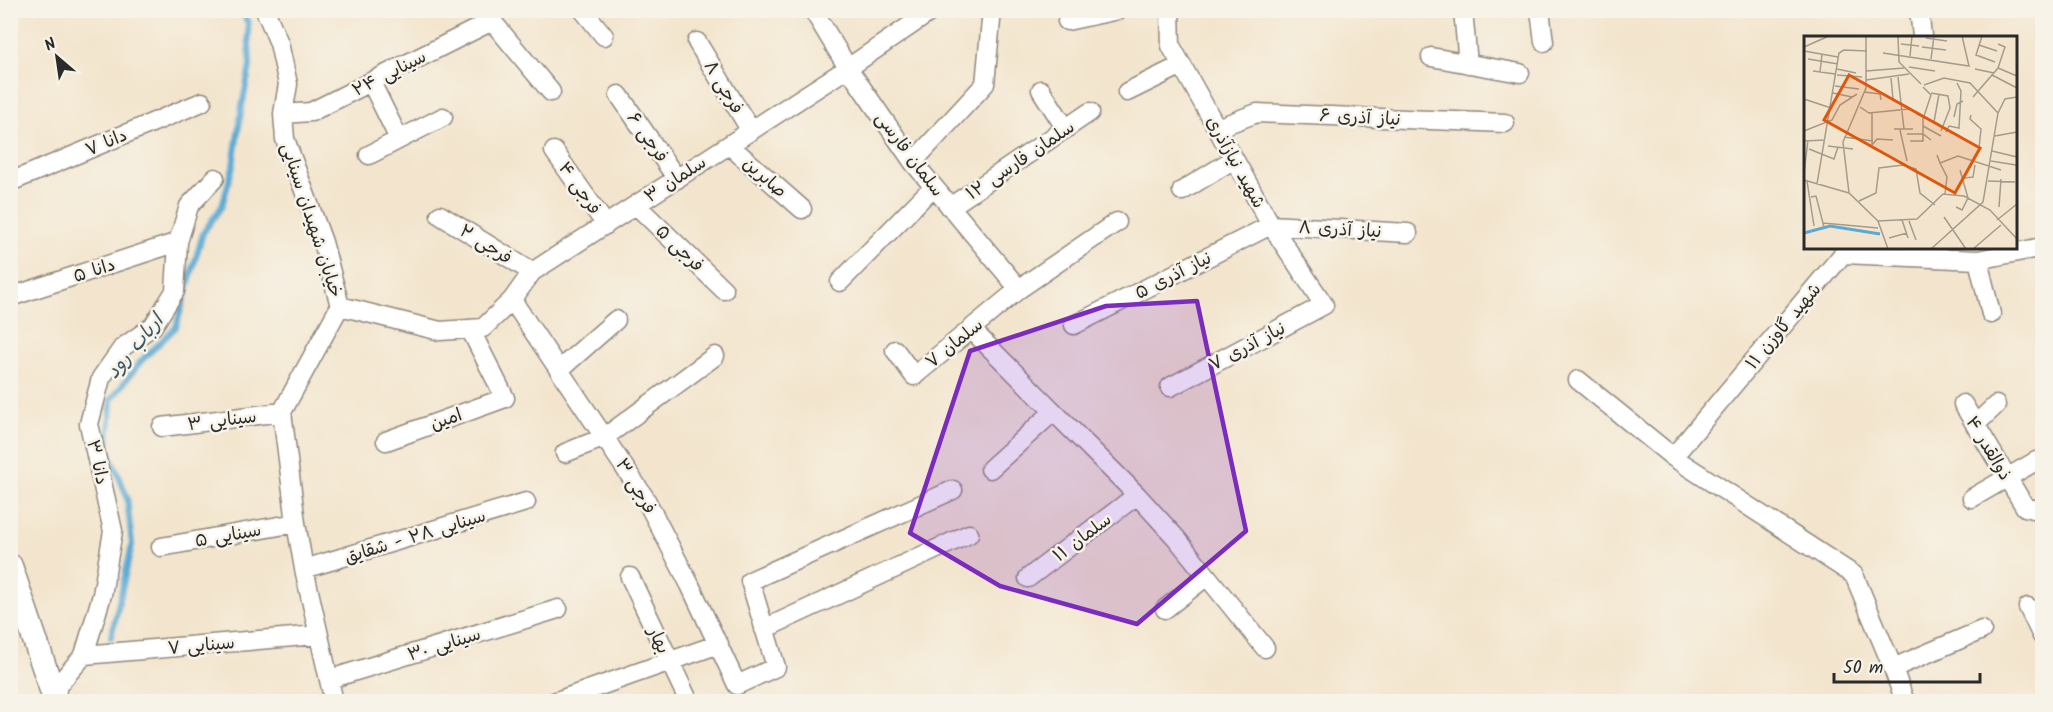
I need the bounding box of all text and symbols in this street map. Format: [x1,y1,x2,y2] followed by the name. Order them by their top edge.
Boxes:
[27,27,87,87] north arrow
[40,32,61,59] text: N
[1804,36,2017,249] inset map
[347,43,432,105] street label: سینایی ۲۴
[695,55,750,120] street label: فرجی ۸
[1319,102,1401,135] street label: نیاز آذری ۶
[619,106,675,169] street label: فرجی ۶
[867,106,951,204] street label: سلمان فارسی
[1197,111,1272,214] street label: شهید نیازآذری
[960,114,1081,209] street label: سلمان فارسی ۱۲
[81,122,132,165] street label: دانا ۷
[272,139,349,302] street label: خیابان شهیدان سینایی
[639,149,713,211] street label: سلمان ۳
[735,150,793,206] street label: صابرین
[550,156,608,222] street label: فرجی ۴
[1298,214,1382,247] street label: نیاز آذری ۸
[453,218,518,273] street label: فرجی ۲
[648,218,710,280] street label: فرجی ۵
[1130,245,1217,308] street label: نیاز آذری ۵
[70,251,119,292] street label: دانا ۵
[1739,277,1829,377] street label: شهید گاوزن ۱۱
[99,305,174,387] water label: ارباب رود
[920,312,990,377] street label: سلمان ۷
[1204,315,1291,380] street label: نیاز آذری ۷
[426,401,467,440] street label: امین
[186,403,258,440] street label: سینایی ۳
[1957,411,2018,487] street label: ذوالقدر ۴
[77,437,116,488] street label: دانا ۳
[607,453,663,520] street label: فرجی ۳
[341,502,490,573] street label: سینایی ۲۸ - شقایق
[1047,506,1119,570] street label: سلمان ۱۱
[193,516,264,557] street label: سینایی ۵
[638,620,677,659] street label: بهار
[404,621,485,670] street label: سینایی ۳۰
[166,629,236,664] street label: سینایی ۷
[1834,646,1980,684] scale bar
[1843,654,1883,683] text: 50 m

